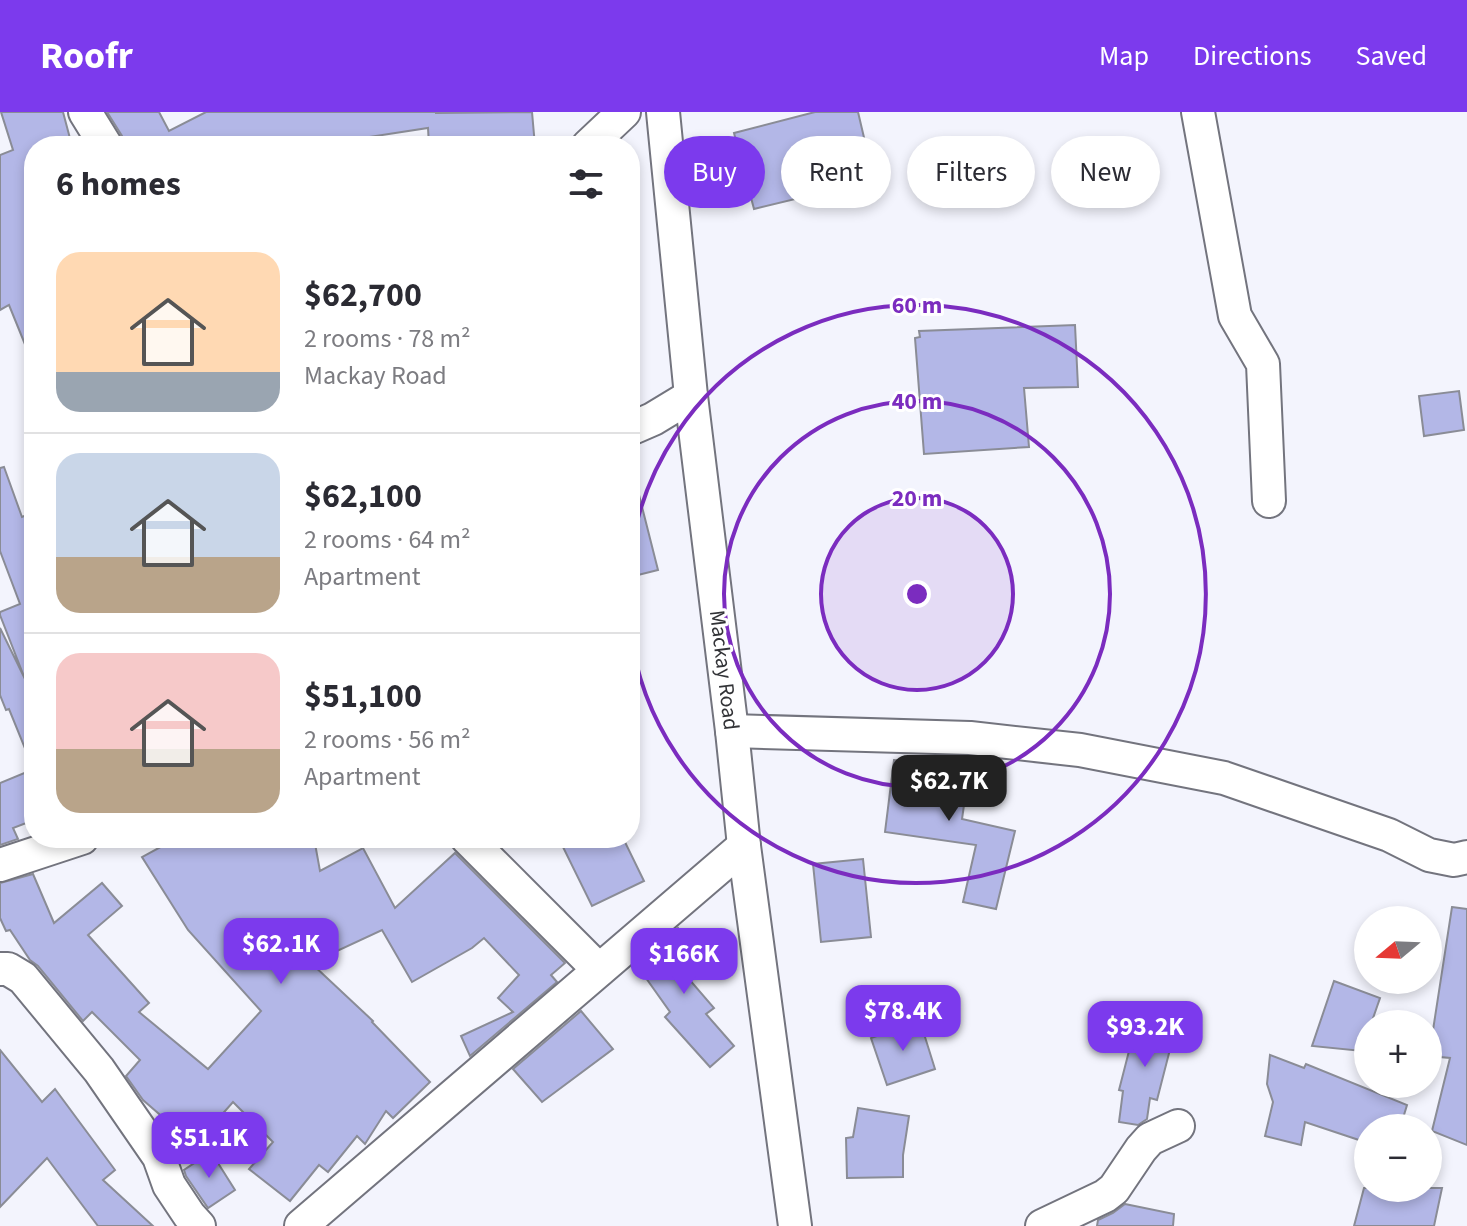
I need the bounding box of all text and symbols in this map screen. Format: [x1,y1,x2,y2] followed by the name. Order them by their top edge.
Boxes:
[40,29,133,83] text: Roofr
[1099,36,1149,76] text: Map
[1193,36,1312,76] text: Directions
[1356,36,1427,76] text: Saved
[664,136,765,208] chip: Buy
[781,136,891,208] chip: Rent
[907,136,1035,208] chip: Filters
[1051,136,1160,208] chip: New
[56,160,181,209] text: 6 homes
[564,162,608,206] icon: filters
[304,271,422,320] text: $62,700
[120,284,216,380] icon: home
[892,288,942,323] text: 60 m
[304,320,471,357] text: 2 rooms · 78 m²
[304,357,447,394] text: Mackay Road
[892,384,942,419] text: 40 m
[304,472,422,521] text: $62,100
[892,481,942,516] text: 20 m
[120,485,216,581] icon: home
[304,521,471,558] text: 2 rooms · 64 m²
[304,558,421,595] text: Apartment
[903,580,931,608] centre of rings
[701,608,747,732] street label: Mackay Road
[304,672,422,721] text: $51,100
[120,685,216,781] icon: home
[304,721,471,758] text: 2 rooms · 56 m²
[884,755,1014,823] pin: $62.7K
[304,758,421,795] text: Apartment
[910,762,988,799] text: $62.7K
[1354,906,1442,994] north arrow
[1354,906,1442,1202] map controls
[216,918,346,986] pin: $62.1K
[242,925,320,962] text: $62.1K
[628,928,740,996] pin: $166K
[649,935,719,972] text: $166K
[838,985,968,1053] pin: $78.4K
[864,992,942,1029] text: $78.4K
[1080,1001,1210,1069] pin: $93.2K
[1106,1008,1184,1045] text: $93.2K
[1354,1010,1442,1098] button: +
[144,1112,274,1180] pin: $51.1K
[1354,1114,1442,1202] button: −
[170,1119,248,1156] text: $51.1K

